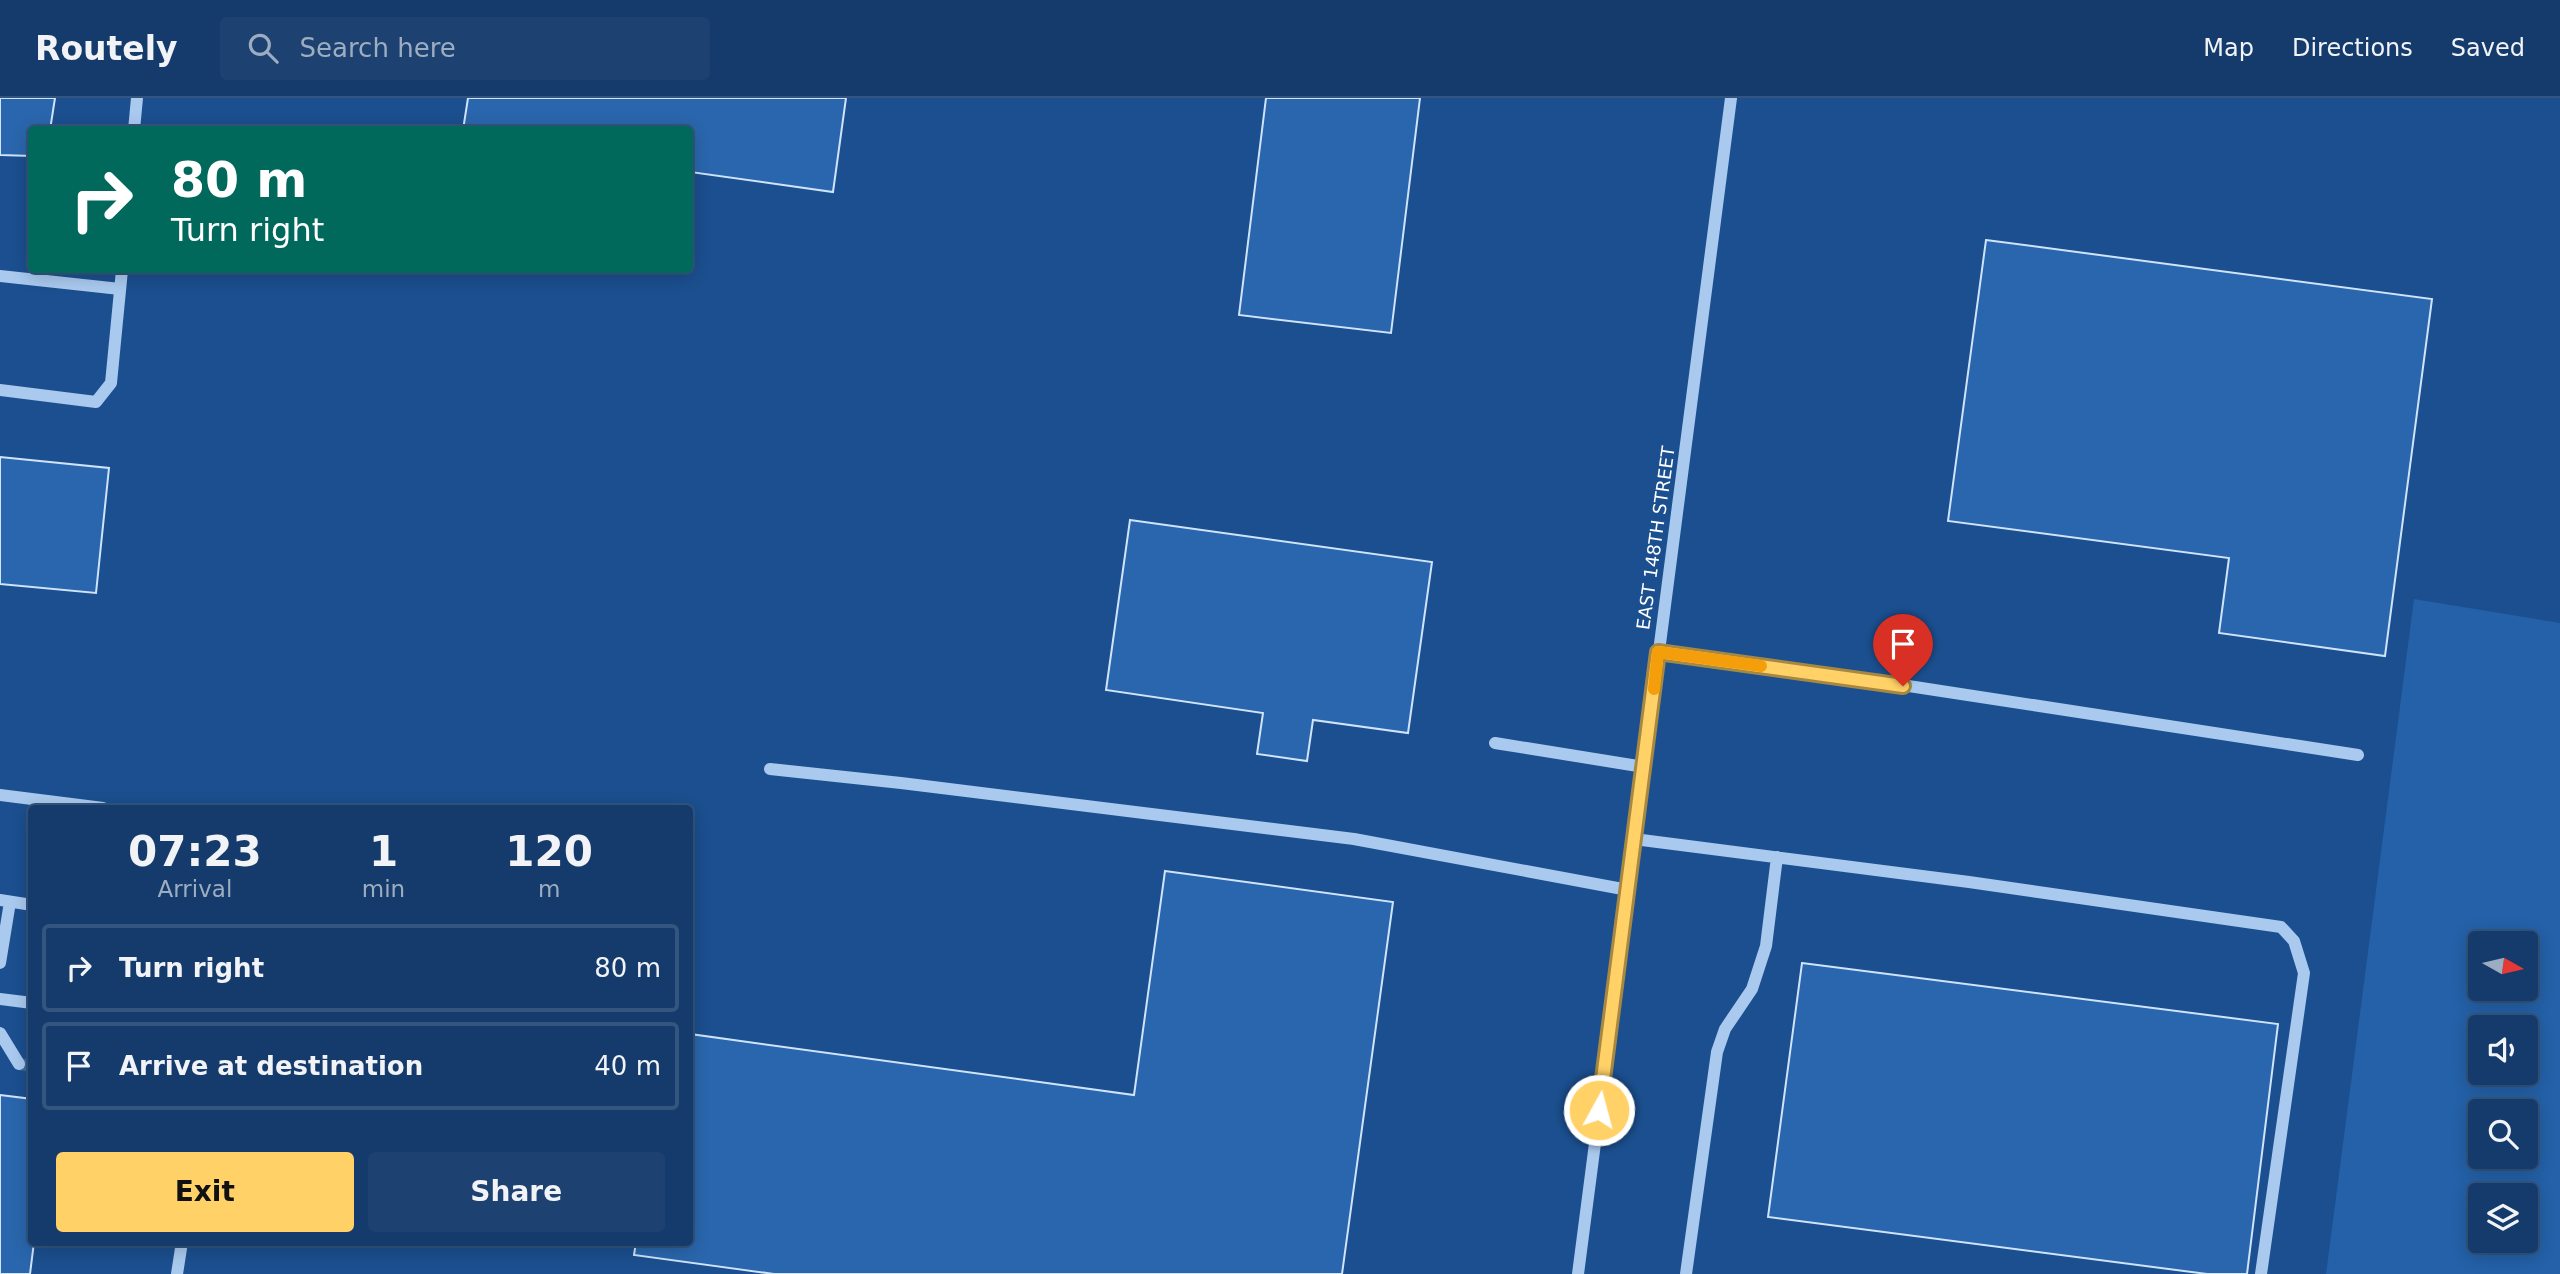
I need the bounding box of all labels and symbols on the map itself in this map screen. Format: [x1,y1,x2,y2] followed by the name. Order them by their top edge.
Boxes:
[1632,444,1679,631] street label: EAST 148TH STREET
[1873,614,1933,686] pin
[2468,931,2538,1001] north arrow
[1562,1073,1636,1147] position arrow

